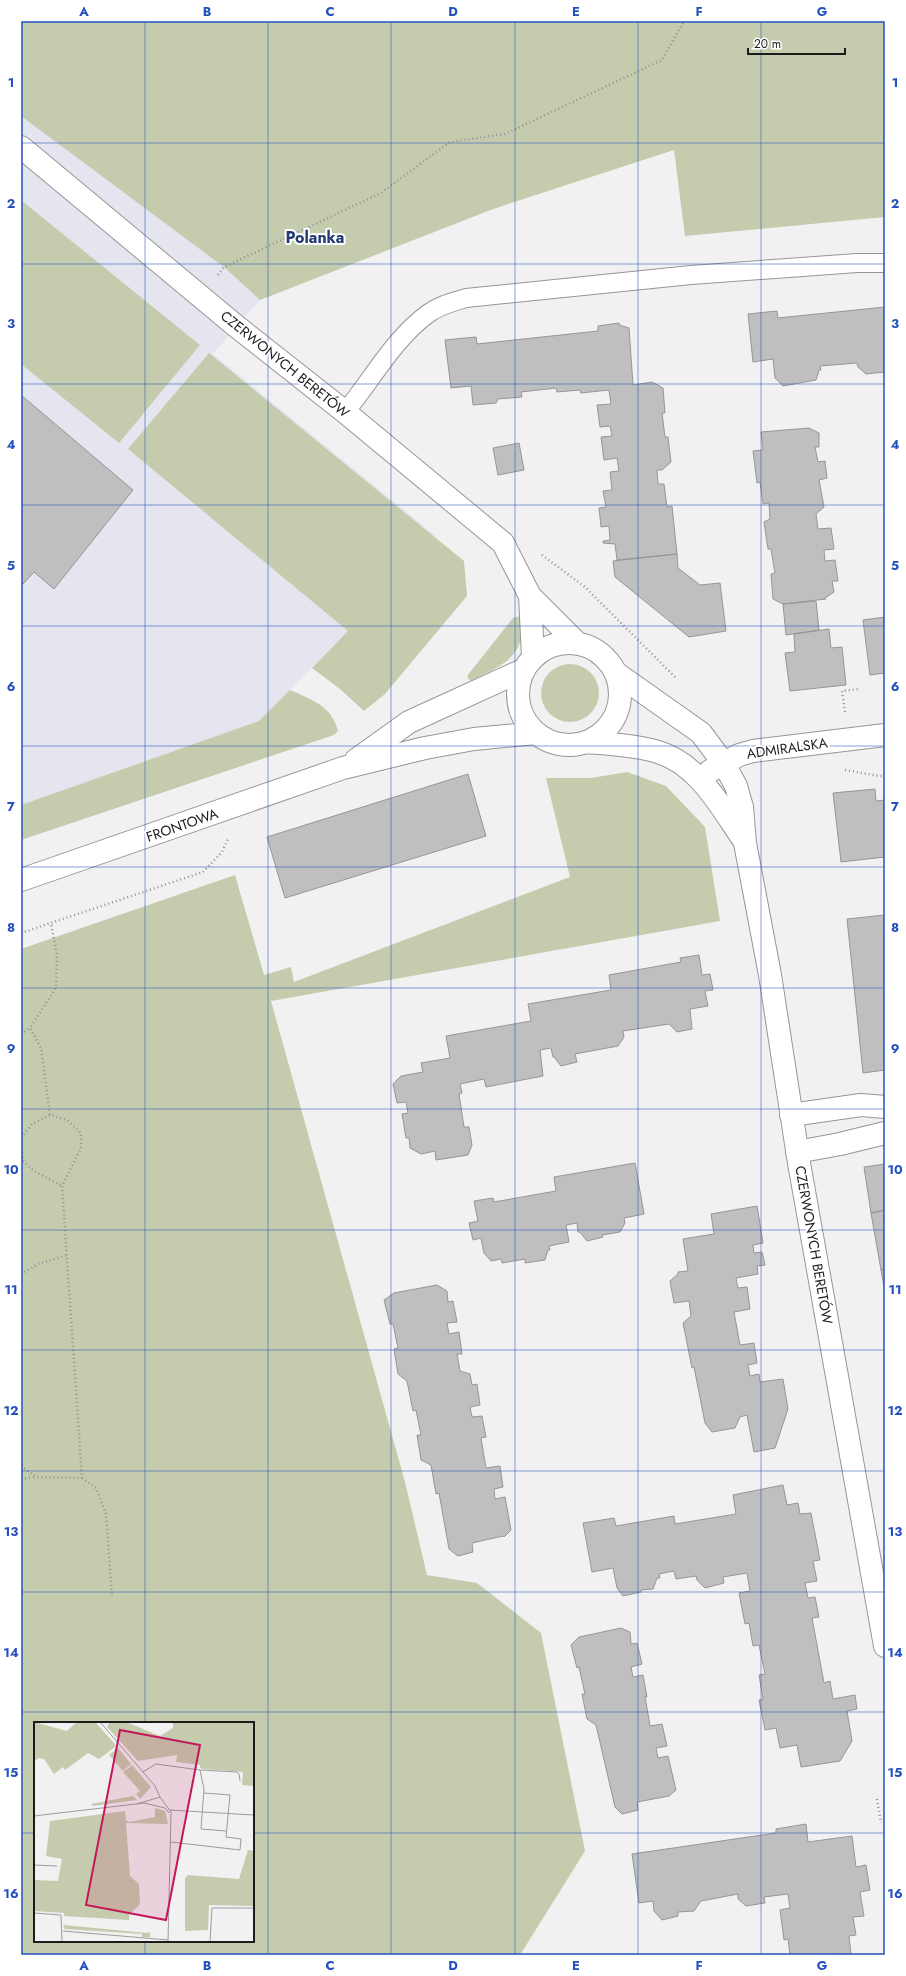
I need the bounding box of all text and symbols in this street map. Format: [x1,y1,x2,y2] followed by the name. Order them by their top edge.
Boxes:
[78,2,89,21] text: A
[203,2,212,21] text: B
[325,2,335,21] text: C
[448,2,458,21] text: D
[572,2,580,21] text: E
[695,2,703,21] text: F
[817,2,828,21] text: G
[748,30,845,56] scale bar
[754,35,781,53] text: 20 m
[8,73,14,92] text: 1
[892,73,898,92] text: 1
[7,194,15,213] text: 2
[891,194,899,213] text: 2
[286,226,344,249] district label: Polanka
[216,306,354,422] street label: CZERWONYCH BERETÓW
[7,314,15,333] text: 3
[891,314,899,333] text: 3
[6,435,16,454] text: 4
[890,435,900,454] text: 4
[7,556,15,575] text: 5
[891,556,899,575] text: 5
[7,677,16,696] text: 6
[891,677,900,696] text: 6
[745,732,830,764] street label: ADMIRALSKA
[7,797,15,816] text: 7
[891,797,899,816] text: 7
[143,803,221,847] street label: FRONTOWA
[7,918,15,937] text: 8
[891,918,899,937] text: 8
[7,1039,16,1058] text: 9
[891,1039,900,1058] text: 9
[3,1160,19,1179] text: 10
[887,1160,903,1179] text: 10
[790,1164,838,1326] street label: CZERWONYCH BERETÓW
[4,1280,18,1299] text: 11
[888,1280,902,1299] text: 11
[3,1401,19,1420] text: 12
[887,1401,903,1420] text: 12
[4,1522,18,1541] text: 13
[888,1522,902,1541] text: 13
[3,1643,19,1662] text: 14
[887,1643,903,1662] text: 14
[34,1722,254,1942] inset map
[3,1763,19,1782] text: 15
[887,1763,903,1782] text: 15
[3,1884,19,1903] text: 16
[887,1884,903,1903] text: 16
[78,1956,89,1975] text: A
[203,1956,212,1975] text: B
[325,1956,335,1975] text: C
[448,1956,458,1975] text: D
[572,1956,580,1975] text: E
[695,1956,703,1975] text: F
[817,1956,828,1975] text: G

